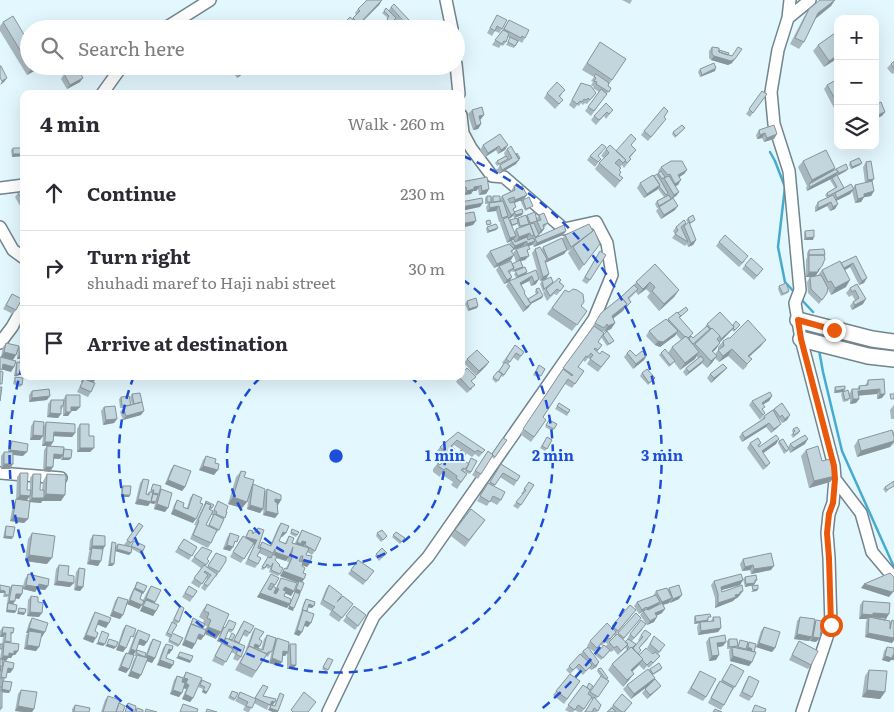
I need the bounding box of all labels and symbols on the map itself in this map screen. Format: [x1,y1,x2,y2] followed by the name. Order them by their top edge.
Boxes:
[823,319,846,342] route end
[425,443,466,466] text: 1 min
[532,443,575,466] text: 2 min
[641,443,684,466] text: 3 min
[327,447,345,465] centre of rings
[820,614,843,637] route start

